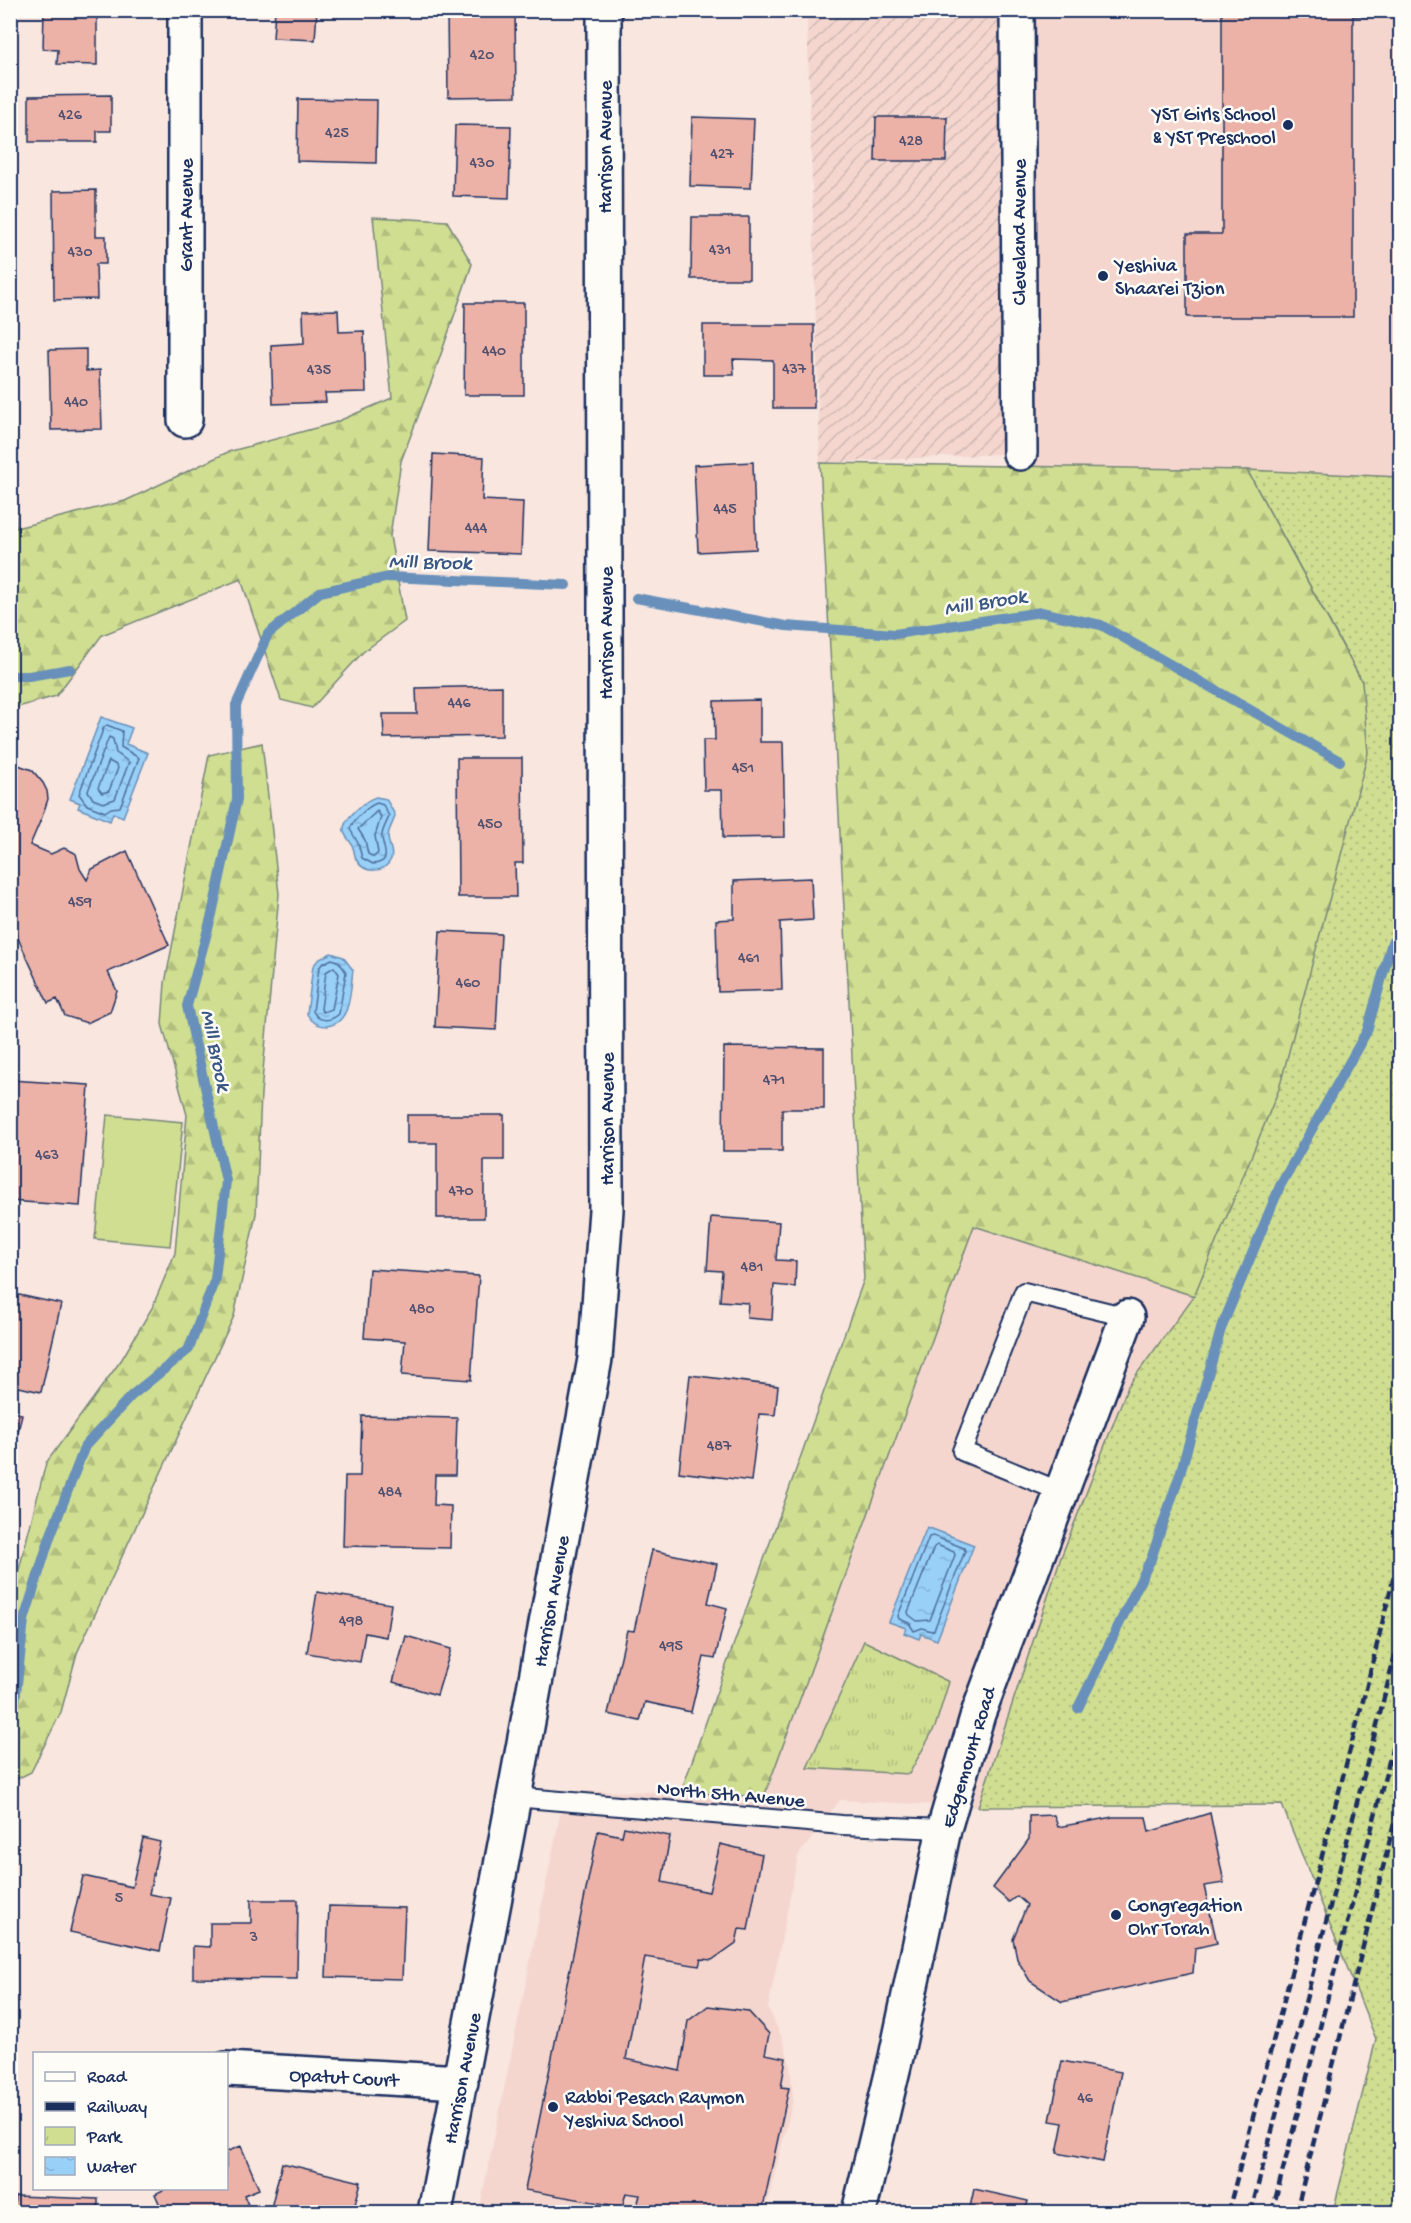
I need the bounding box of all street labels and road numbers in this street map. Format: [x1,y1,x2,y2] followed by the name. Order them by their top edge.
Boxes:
[596,80,619,214] street label: Harrison Avenue
[177,158,200,272] street label: Grant Avenue
[1010,158,1033,305] street label: Cleveland Avenue
[597,566,620,700] street label: Harrison Avenue
[598,1052,621,1186] street label: Harrison Avenue
[531,1533,576,1669] street label: Harrison Avenue
[938,1683,1003,1831] street label: Edgemount Road
[656,1779,806,1814] street label: North 5th Avenue
[440,2010,489,2146] street label: Harrison Avenue
[289,2065,401,2094] street label: Opatut Court

